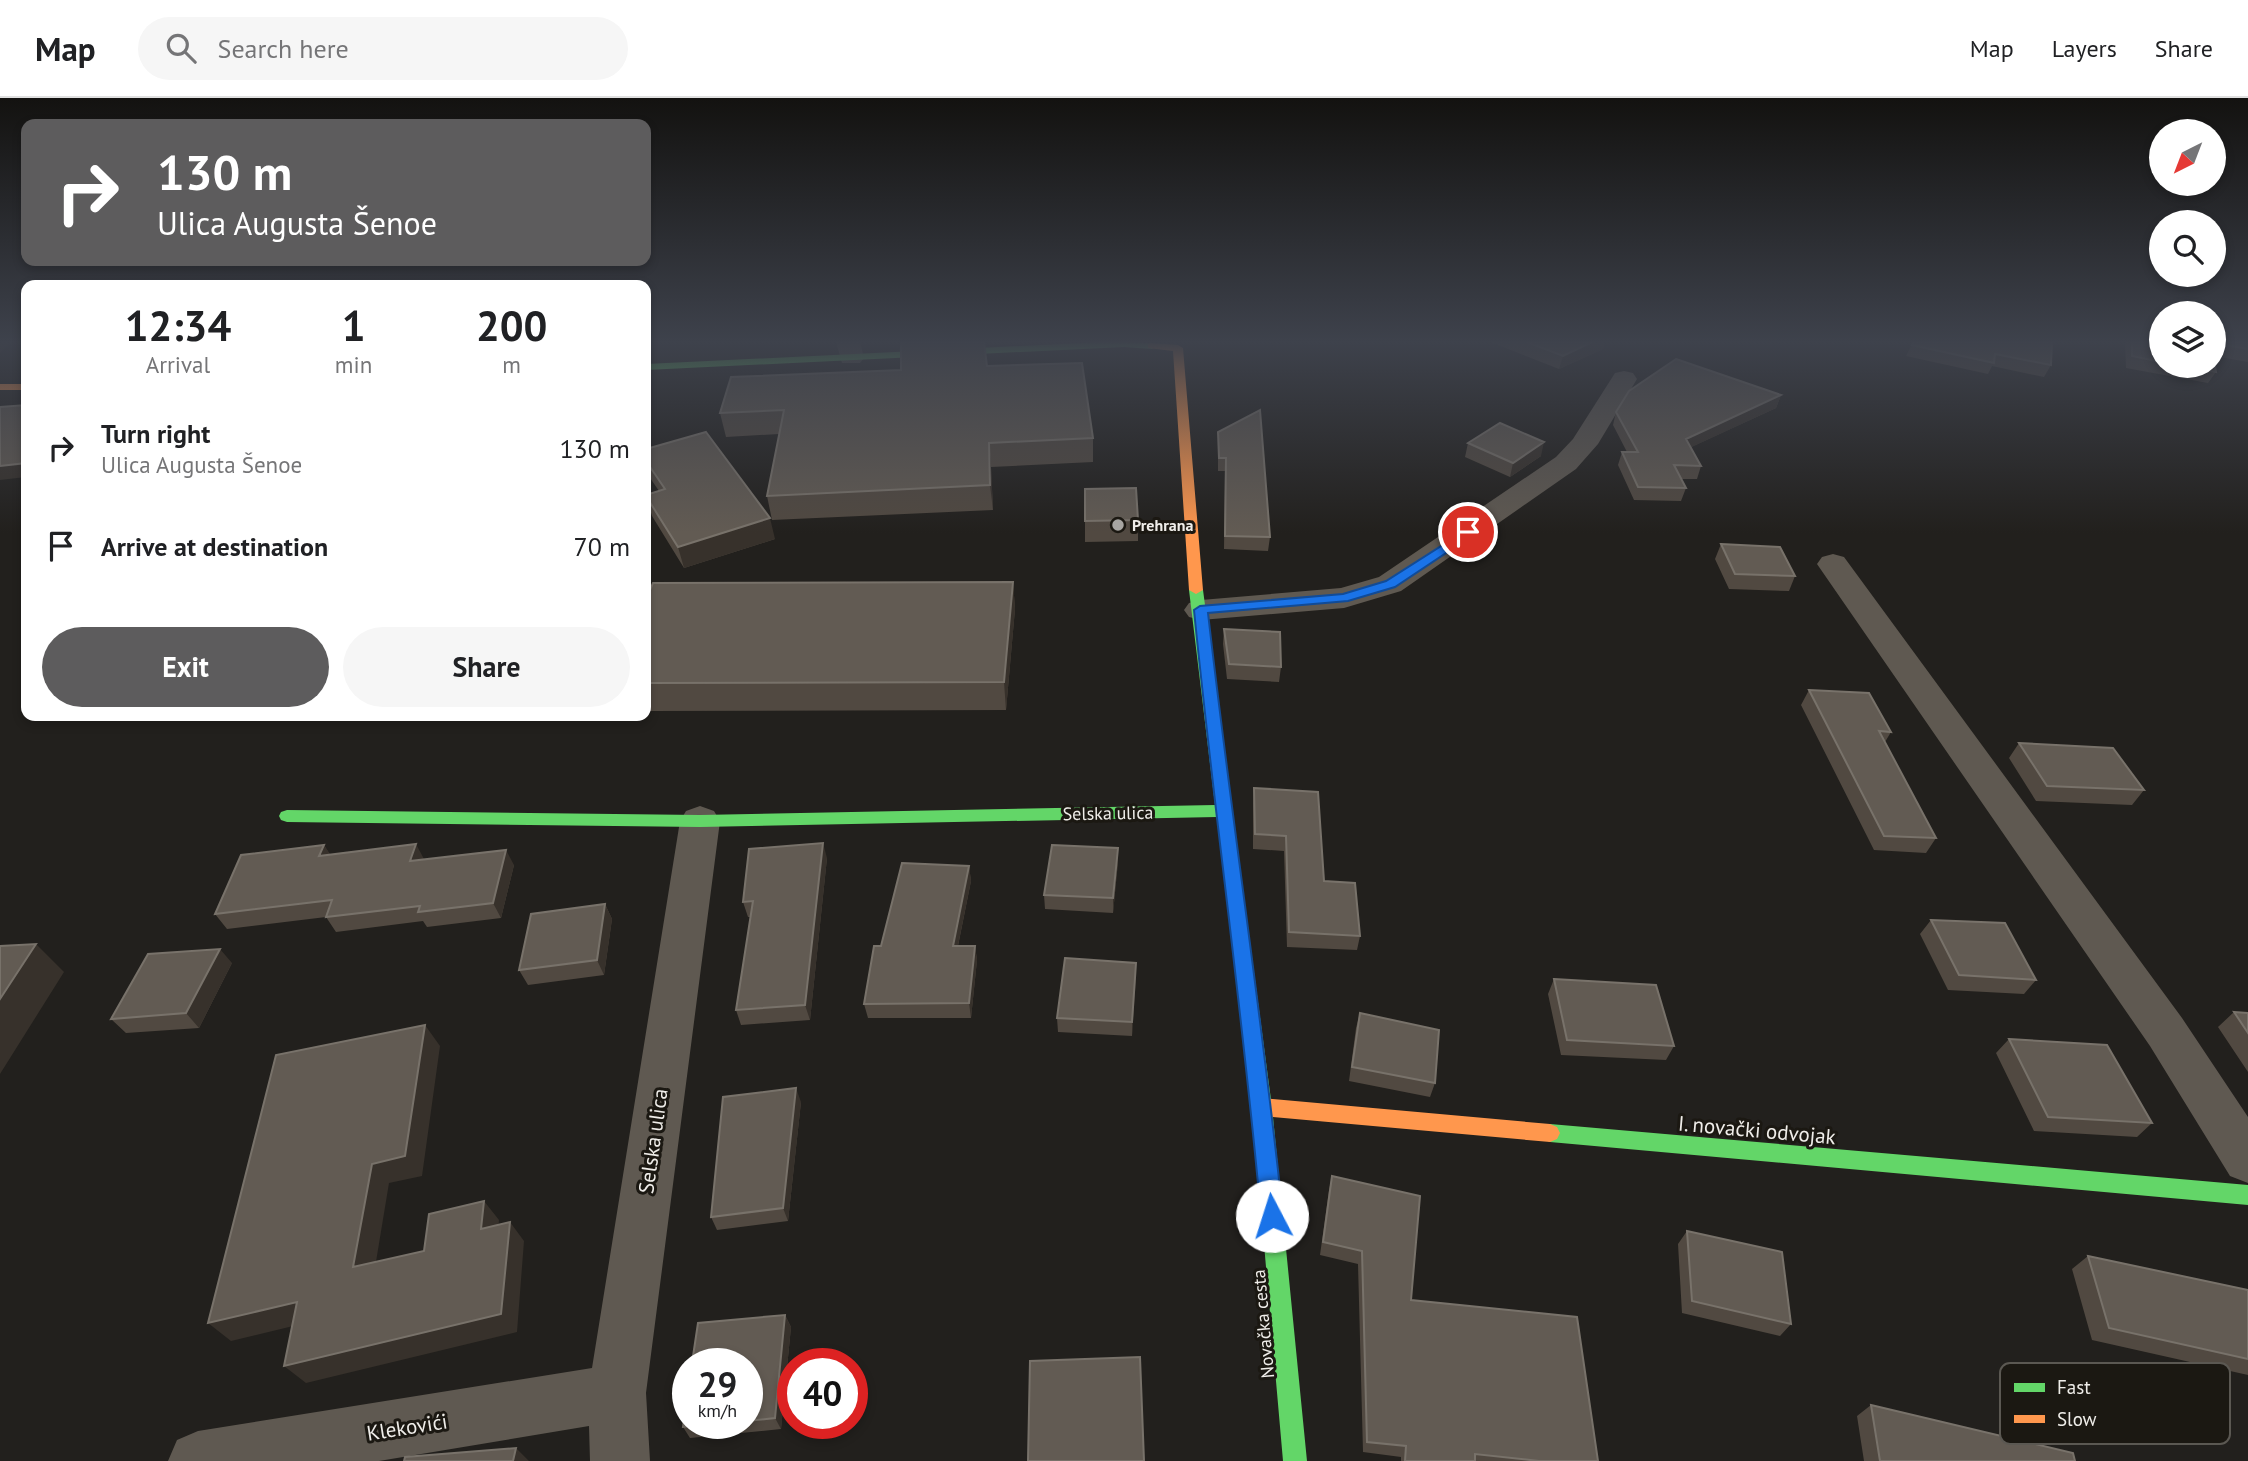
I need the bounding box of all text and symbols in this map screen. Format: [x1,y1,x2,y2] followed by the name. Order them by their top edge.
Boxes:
[138,17,628,80] search box
[35,27,96,70] text: Map
[162,29,200,67] icon: search
[218,32,349,65] text: Search here
[1970,33,2014,64] text: Map
[2052,33,2117,64] text: Layers
[2155,33,2213,64] text: Share
[2149,119,2226,196] north arrow
[2149,119,2226,378] map controls
[157,140,292,204] text: 130 m
[42,147,133,238] icon: right
[157,202,437,244] text: Ulica Augusta Šenoe
[2149,210,2226,287] button: search
[125,298,231,353] text: 12:34
[342,298,365,353] text: 1
[476,298,547,353] text: 200
[2149,301,2226,378] button: layers
[146,350,210,379] text: Arrival
[335,350,372,379] text: min
[502,350,521,379] text: m
[101,417,210,450] text: Turn right
[42,429,80,467] icon: right
[559,432,630,465] text: 130 m
[101,450,302,479] text: Ulica Augusta Šenoe
[1438,502,1498,562] pin
[1449,513,1487,551] icon: arrive
[1132,515,1193,535] place label: Prehrana
[1110,517,1126,533] marker: Prehrana
[42,527,80,565] icon: arrive
[101,530,328,563] text: Arrive at destination
[574,530,630,563] text: 70 m
[42,627,329,707] button: Exit
[343,627,630,707] button: Share
[1062,801,1154,825] street label: Selska ulica
[632,1087,674,1195] street label: Selska ulica
[1677,1110,1837,1150] street label: I. novački odvojak
[1235,1179,1309,1253] position arrow
[1247,1269,1279,1379] street label: Novačka cesta
[777,1348,868,1439] speed limit sign: 40
[698,1361,737,1407] text: 29
[2000,1363,2230,1444] legend
[2057,1375,2091,1399] text: Fast
[698,1399,737,1422] text: km/h
[365,1407,449,1447] street label: Klekovići
[2057,1407,2097,1431] text: Slow

